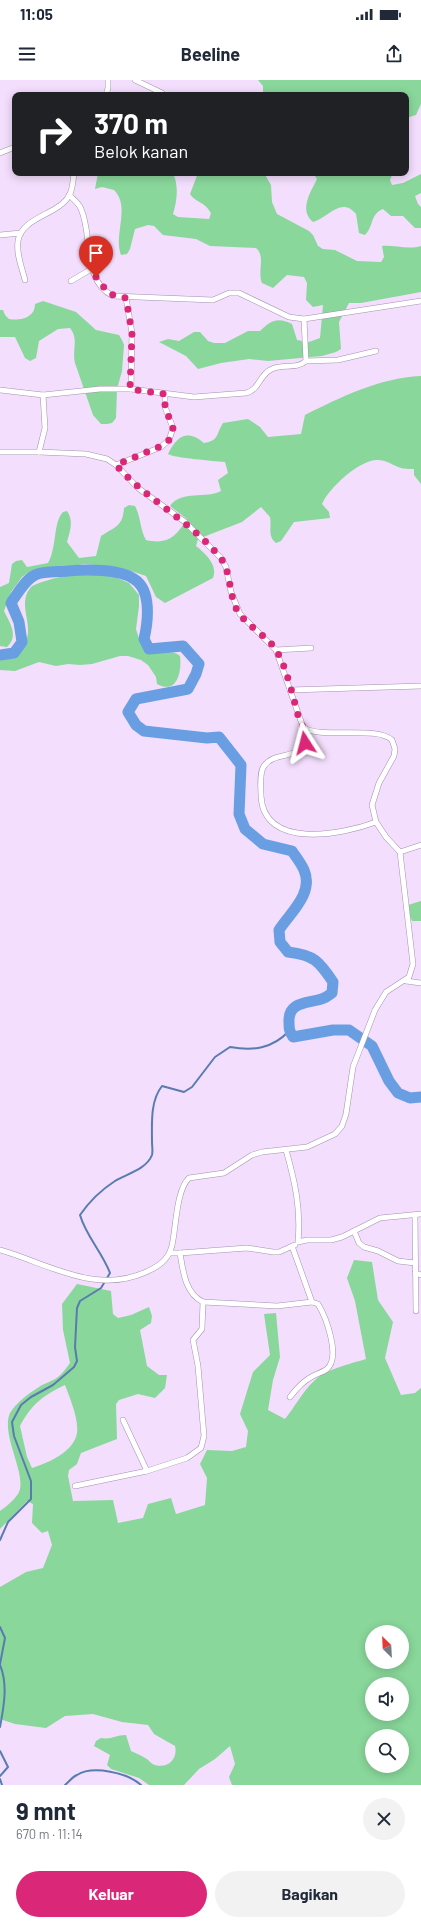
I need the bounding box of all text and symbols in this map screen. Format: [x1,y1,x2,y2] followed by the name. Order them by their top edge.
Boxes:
[20,5,53,23] text: 11:05
[16,43,38,65] icon: menu
[181,43,240,65] text: Beeline
[383,43,405,65] icon: share
[94,106,168,140] text: 370 m
[28,108,80,160] icon: right
[94,140,188,162] text: Belok kanan
[79,236,113,277] pin
[85,242,107,264] icon: arrive
[284,722,326,764] position arrow
[365,1625,409,1669] north arrow
[365,1625,409,1773] map controls
[365,1677,409,1721] button: sound
[365,1729,409,1773] button: search
[16,1796,76,1825] text: 9 mnt
[363,1798,405,1840] button: close
[16,1826,83,1842] text: 670 m · 11:14
[16,1871,207,1917] button: Keluar
[215,1871,405,1917] button: Bagikan

